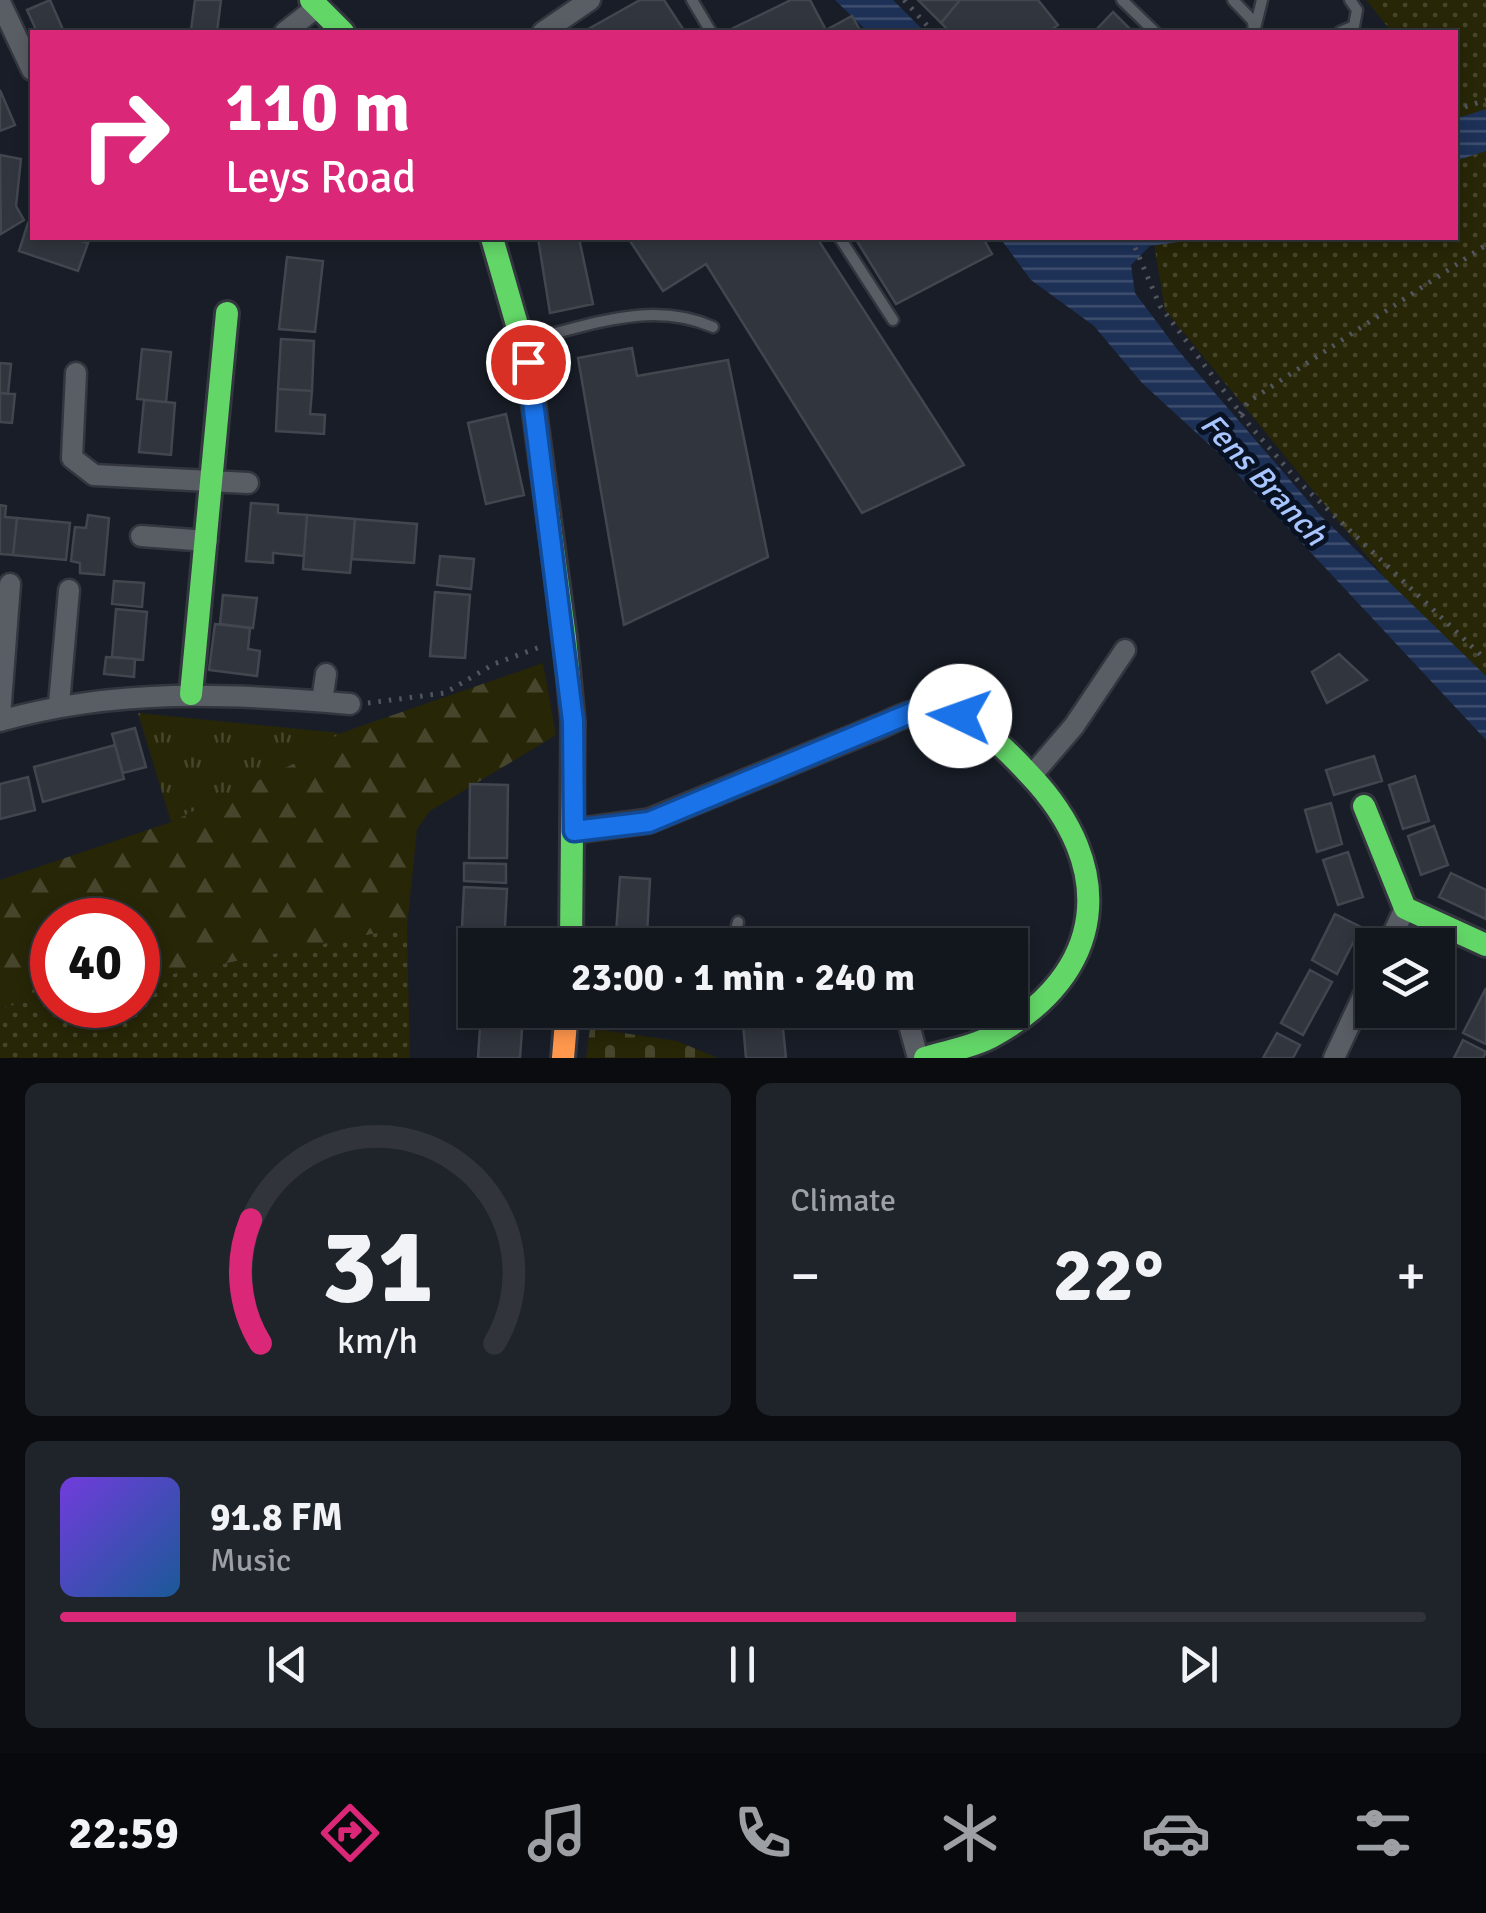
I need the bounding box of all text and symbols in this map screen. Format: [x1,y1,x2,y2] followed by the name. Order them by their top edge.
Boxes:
[225,64,410,150] text: 110 m
[60,70,190,200] icon: right
[225,150,416,205] text: Leys Road
[486,320,571,405] pin
[501,335,556,390] icon: arrive
[1192,405,1336,555] water label: Fens Branch
[908,664,1012,768] position arrow
[30,898,160,1028] speed limit sign: 40
[1355,928,1455,1028] map controls
[1355,928,1455,1028] button: layers
[571,954,915,1001] text: 23:00 · 1 min · 240 m
[791,1181,896,1220] text: Climate
[322,1203,434,1331] text: 31
[1053,1229,1164,1322] text: 22°
[791,1242,820,1310] text: −
[1396,1242,1426,1310] text: +
[337,1319,418,1363] text: km/h
[210,1494,343,1541] text: 91.8 FM
[210,1541,291,1580] text: Music
[260,1637,315,1692] icon: previous
[715,1637,770,1692] icon: pause
[1171,1637,1226,1692] icon: next
[315,1798,385,1868] icon: directions
[522,1798,592,1868] icon: music
[728,1798,798,1868] icon: phone
[935,1798,1005,1868] icon: climate
[1141,1798,1211,1868] icon: car
[1348,1798,1418,1868] icon: filters
[68,1806,179,1861] text: 22:59

